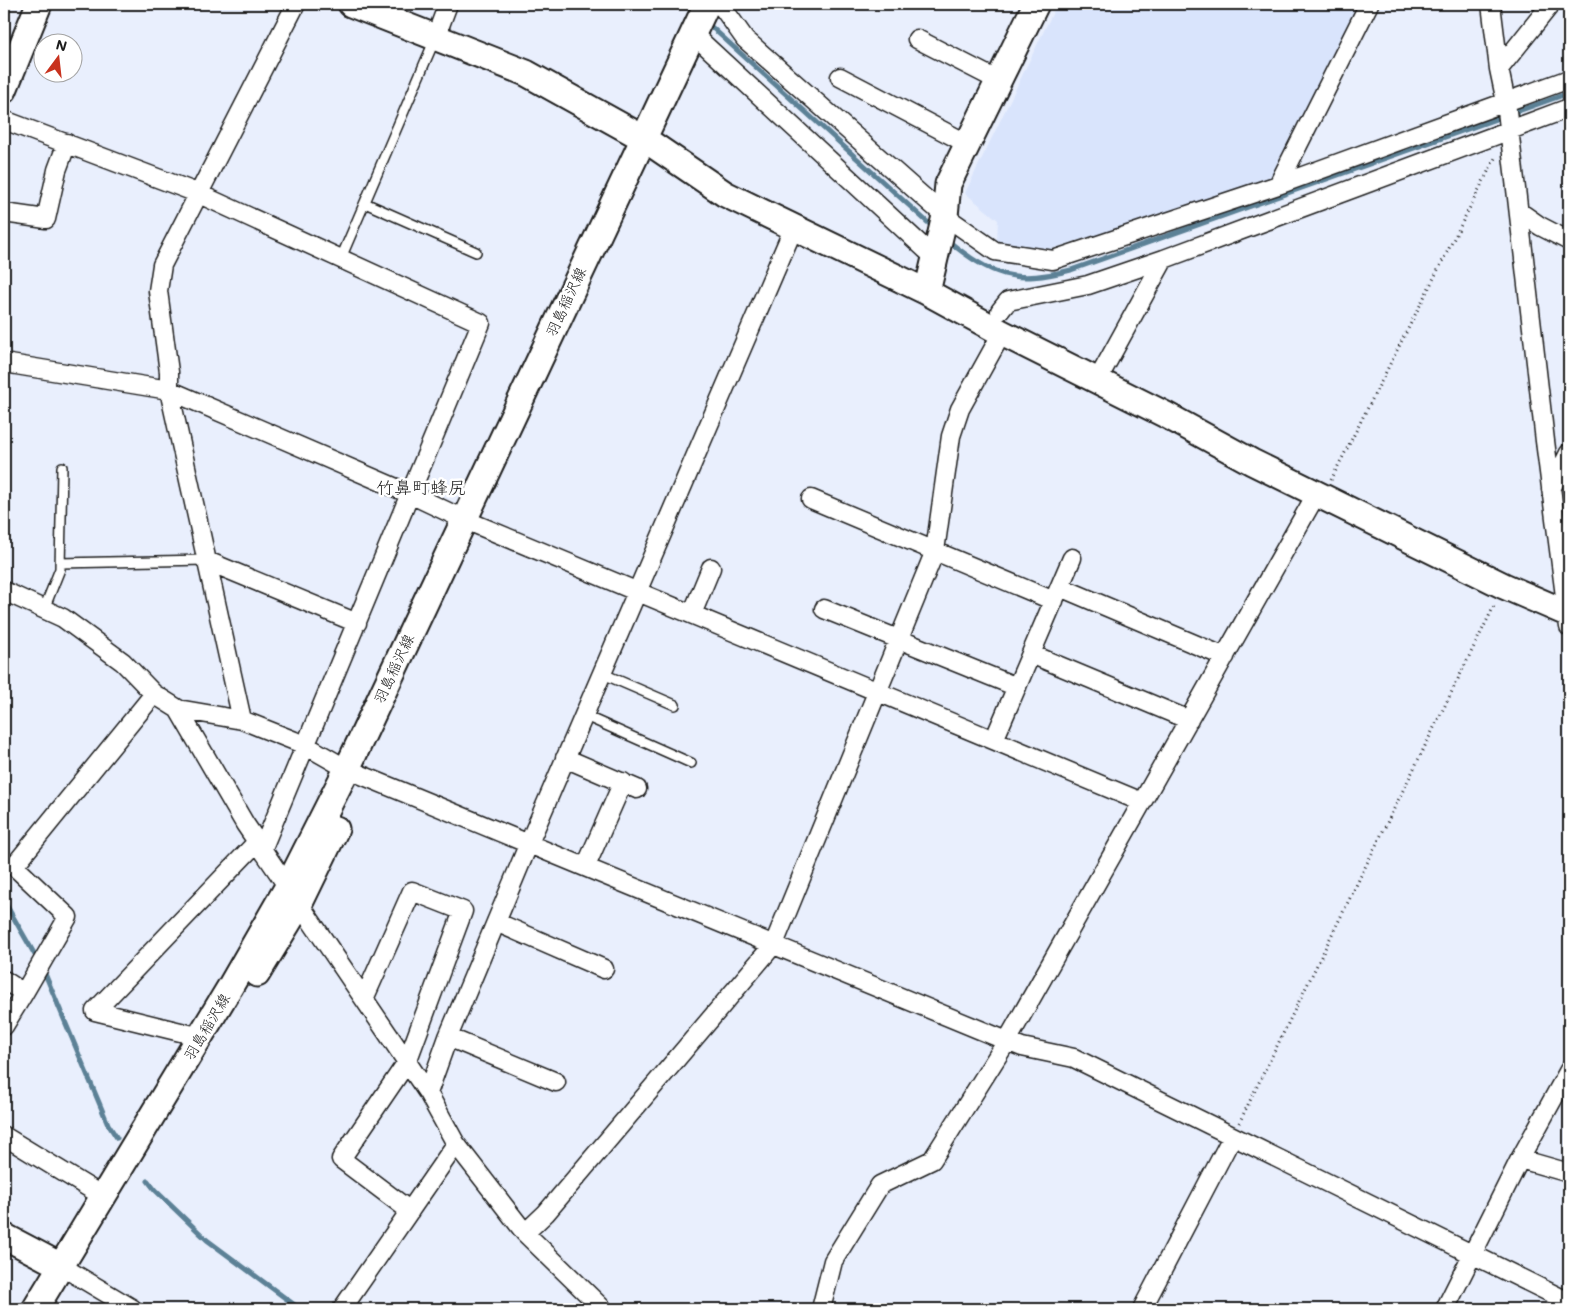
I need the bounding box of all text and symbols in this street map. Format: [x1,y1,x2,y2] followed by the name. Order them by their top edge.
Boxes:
[32,32,82,82] north arrow
[54,34,69,56] text: N
[540,263,590,340] street label: 羽島稲沢線
[376,475,466,499] district label: 竹鼻町蜂尻
[368,630,418,707] street label: 羽島稲沢線
[178,989,234,1064] street label: 羽島稲沢線

